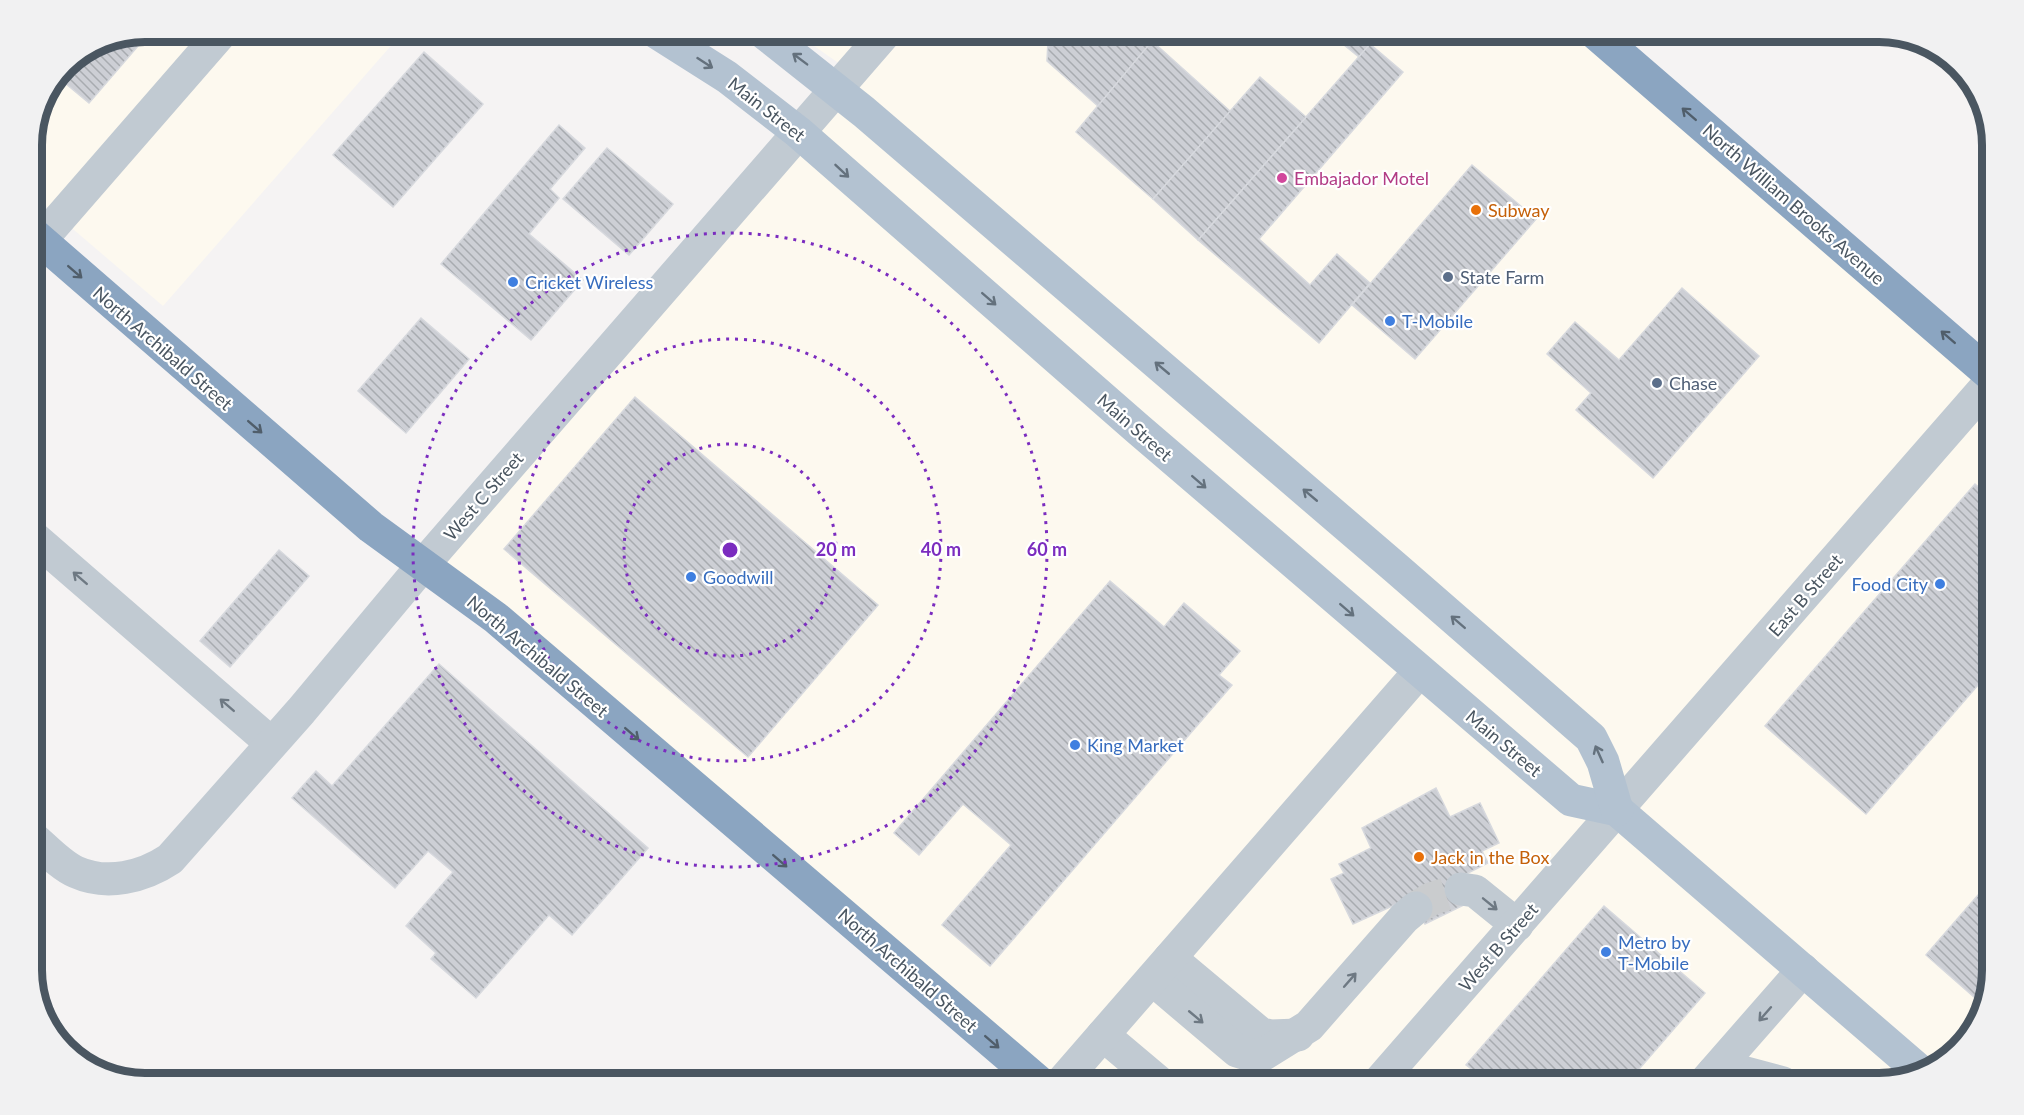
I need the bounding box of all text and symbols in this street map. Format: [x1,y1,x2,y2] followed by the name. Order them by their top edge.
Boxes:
[792,53,808,66] one-way arrow
[697,57,714,70] one-way arrow
[724,72,810,146] street label: Main Street
[1682,107,1697,121] one-way arrow
[1699,119,1889,289] street label: North William Brooks Avenue
[834,164,849,178] one-way arrow
[1294,167,1429,189] place label: Embajador Motel
[1275,171,1289,185] marker: Embajador Motel
[1488,199,1550,221] place label: Subway
[1469,203,1483,217] marker: Subway
[68,265,83,279] one-way arrow
[1460,266,1544,288] place label: State Farm
[1441,270,1455,284] marker: State Farm
[525,271,653,293] place label: Cricket Wireless
[506,275,520,289] marker: Cricket Wireless
[89,282,238,415] street label: North Archibald Street
[980,292,996,306] one-way arrow
[1402,310,1473,332] place label: T-Mobile
[1383,314,1397,328] marker: T-Mobile
[1941,330,1956,344] one-way arrow
[1155,361,1170,375] one-way arrow
[1669,372,1717,394] place label: Chase
[1650,376,1664,390] marker: Chase
[1093,389,1177,466] street label: Main Street
[247,420,262,434] one-way arrow
[439,447,528,545] street label: West C Street
[1191,475,1206,489] one-way arrow
[1302,488,1318,501] one-way arrow
[816,538,856,560] text: 20 m
[921,538,961,560] text: 40 m
[1027,538,1067,560] text: 60 m
[720,540,740,560] centre of rings
[1763,549,1847,641] street label: East B Street
[703,566,774,588] place label: Goodwill
[684,570,698,584] marker: Goodwill
[72,571,88,584] one-way arrow
[1851,573,1929,595] place label: Food City
[1933,577,1947,591] marker: Food City
[463,591,613,722] street label: North Archibald Street
[1339,603,1355,616] one-way arrow
[1451,615,1466,629] one-way arrow
[220,698,235,712] one-way arrow
[1462,705,1547,781] street label: Main Street
[624,727,639,741] one-way arrow
[1087,734,1184,756] place label: King Market
[1068,738,1082,752] marker: King Market
[1593,746,1604,764] one-way arrow
[1431,846,1549,868] place label: Jack in the Box
[1412,850,1426,864] marker: Jack in the Box
[772,854,788,867] one-way arrow
[1482,897,1498,910] one-way arrow
[1454,898,1543,996] street label: West B Street
[834,904,983,1037] street label: North Archibald Street
[1618,931,1691,974] place label: Metro by T-Mobile
[1599,945,1613,959] marker: Metro by T-Mobile
[1343,973,1357,988] one-way arrow
[1758,1006,1772,1021] one-way arrow
[1188,1010,1204,1023] one-way arrow
[984,1035,999,1049] one-way arrow

